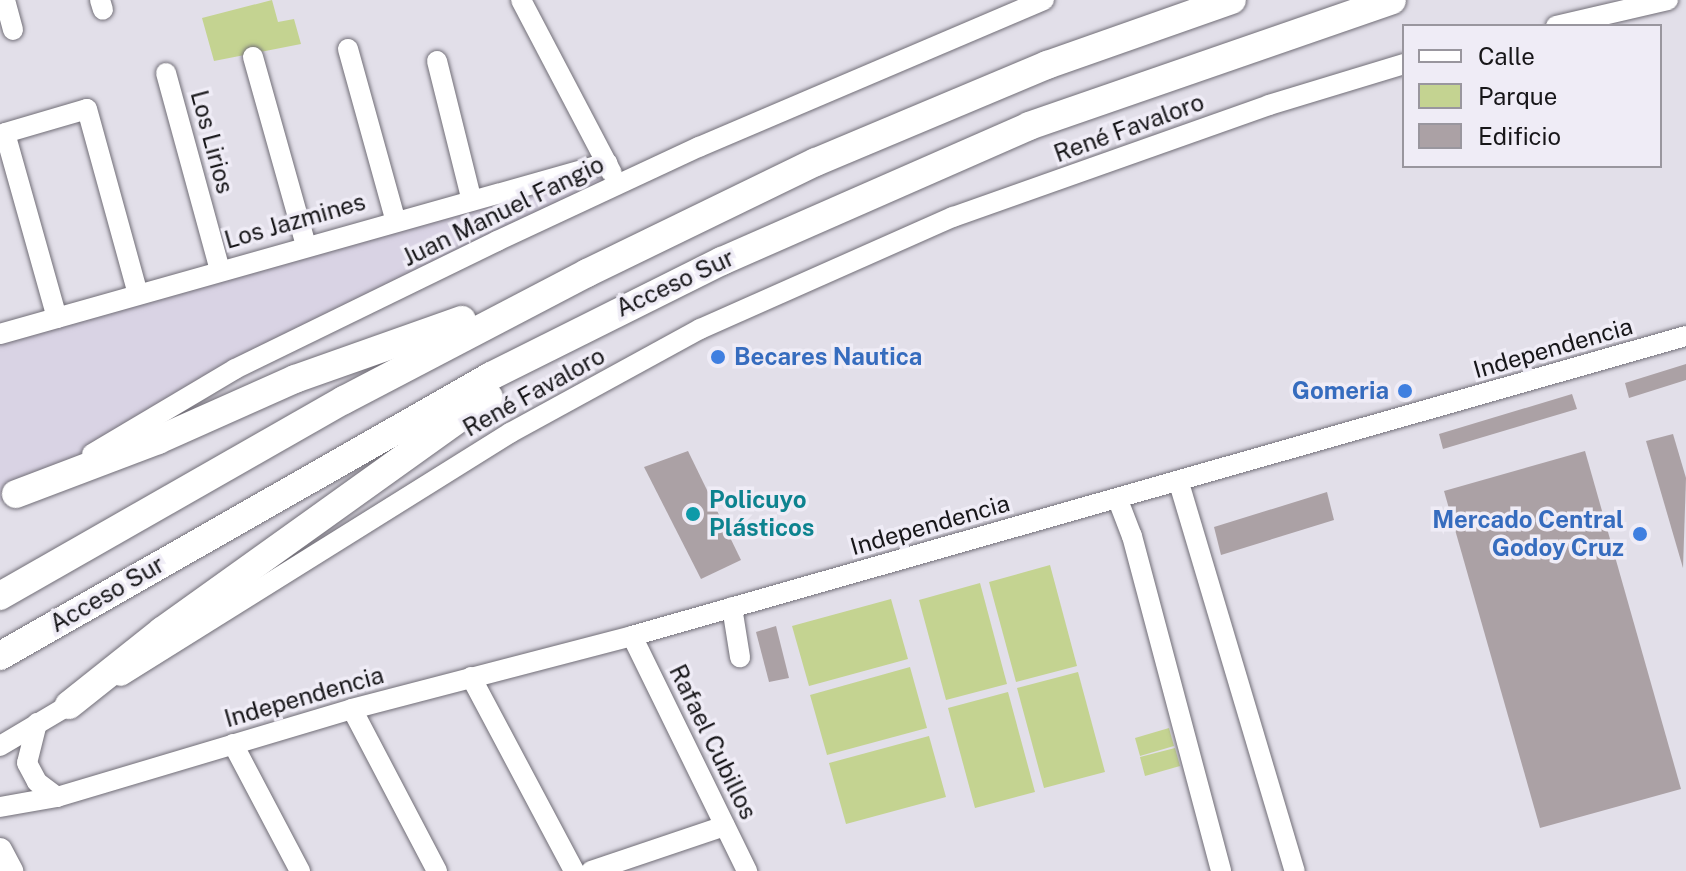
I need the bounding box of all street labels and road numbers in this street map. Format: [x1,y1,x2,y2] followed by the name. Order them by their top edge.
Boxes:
[184,87,240,197] street label: Los Lirios
[1050,88,1208,168] street label: René Favaloro
[397,150,609,272] street label: Juan Manuel Fangio
[221,187,369,255] street label: Los Jazmines
[611,243,739,323] street label: Acceso Sur
[1470,312,1636,384] street label: Independencia
[458,341,610,443] street label: René Favaloro
[847,489,1013,561] street label: Independencia
[45,550,169,638] street label: Acceso Sur
[663,660,763,824] street label: Rafael Cubillos
[221,661,387,733] street label: Independencia

